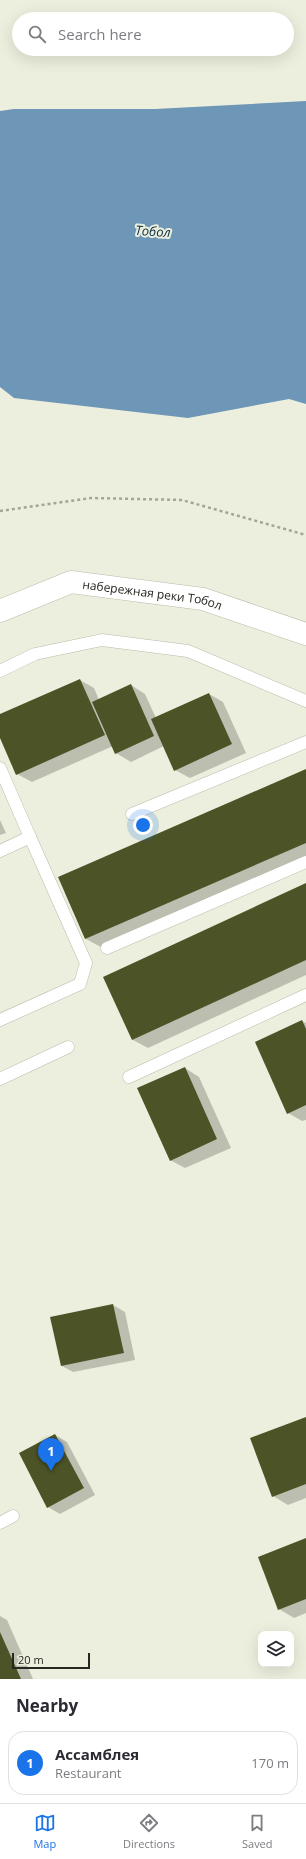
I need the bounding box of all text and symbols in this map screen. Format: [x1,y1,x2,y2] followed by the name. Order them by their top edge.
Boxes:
[12,12,294,56] search box
[26,23,48,45] icon: search
[58,24,142,44] text: Search here
[135,221,171,241] water label: Тобол
[81,575,225,613] street label: набережная реки Тобол
[133,815,153,835] your location
[38,1438,64,1471] pin: 1
[258,1631,294,1667] map controls
[258,1631,294,1667] button: layers
[12,1651,90,1670] scale bar
[18,1652,44,1667] text: 20 m
[16,1694,78,1717] text: Nearby
[55,1744,139,1764] text: Ассамблея
[26,1754,34,1772] text: 1
[251,1754,289,1772] text: 170 m
[55,1764,122,1782] text: Restaurant
[33,1812,56,1851] tab: Map
[123,1812,175,1851] tab: Directions
[242,1812,273,1851] tab: Saved

